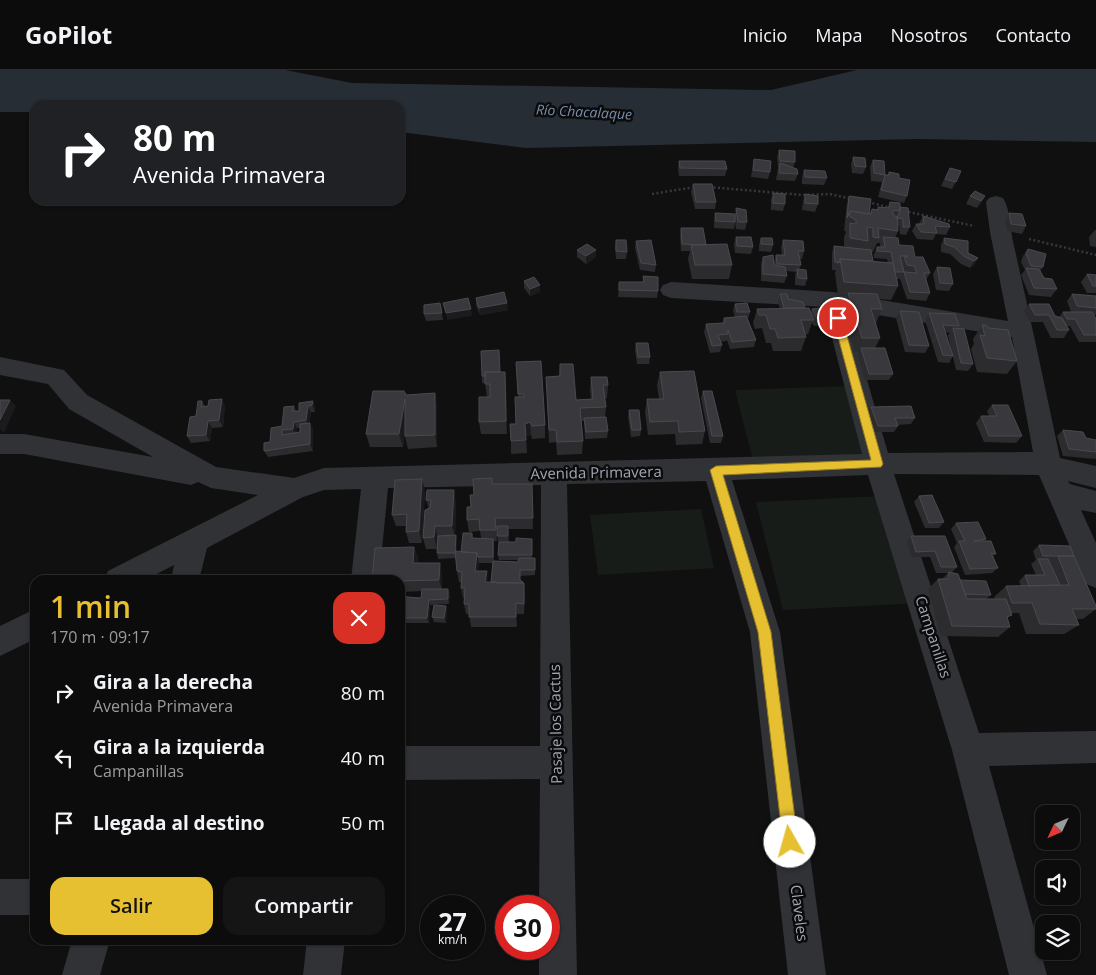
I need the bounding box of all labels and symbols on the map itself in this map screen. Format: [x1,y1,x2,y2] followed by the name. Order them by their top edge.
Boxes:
[536,99,633,124] water label: Río Chacalaque
[817,297,859,339] pin
[530,461,662,483] street label: Avenida Primavera
[911,593,957,680] street label: Campanillas
[544,664,566,784] street label: Pasaje los Cactus
[1035,805,1080,850] north arrow
[763,815,815,867] position arrow
[787,883,813,942] street label: Claveles
[495,895,560,960] speed limit sign: 30

